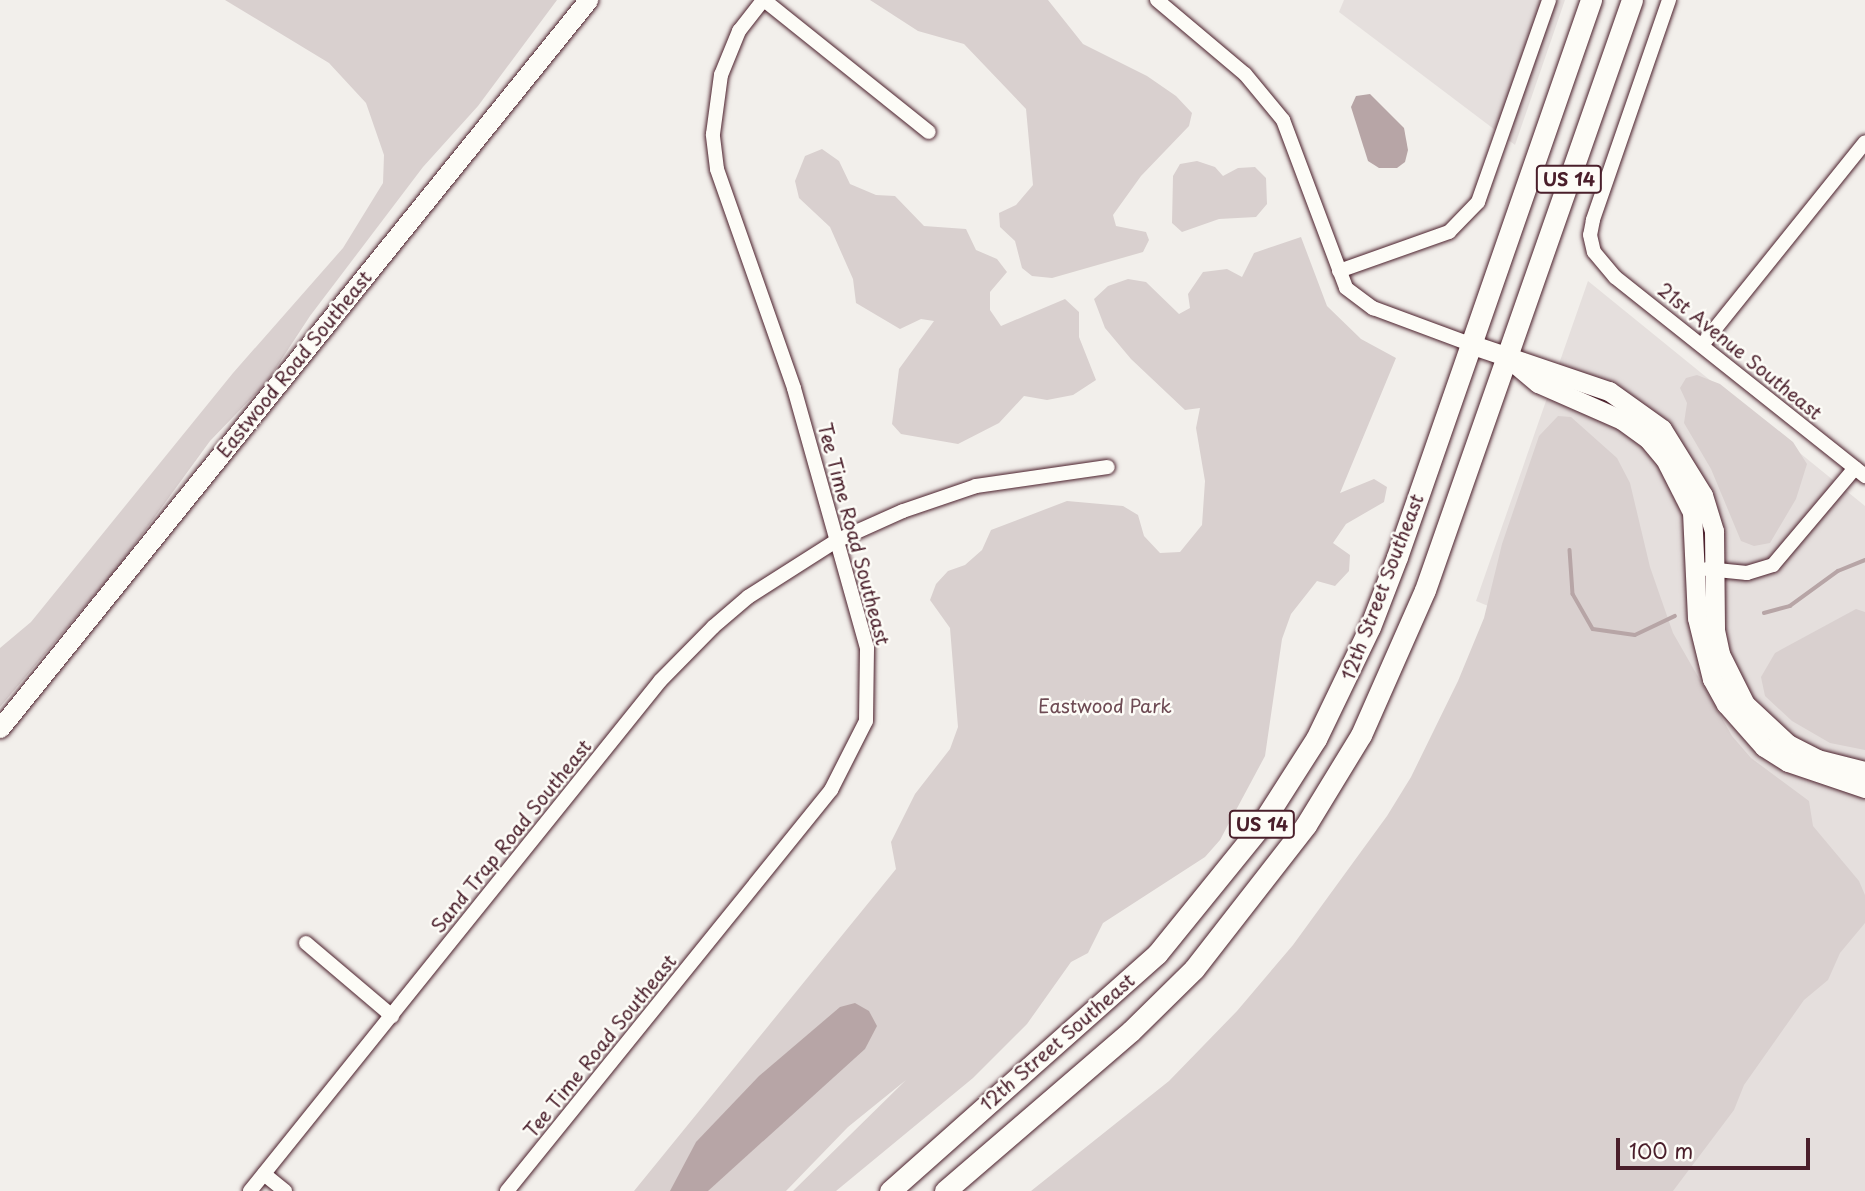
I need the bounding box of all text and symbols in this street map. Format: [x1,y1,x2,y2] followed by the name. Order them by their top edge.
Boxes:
[1536,164,1602,194] road number: US 14
[211,266,377,462] street label: Eastwood Road Southeast
[1653,278,1827,424] street label: 21st Avenue Southeast
[813,420,895,648] street label: Tee Time Road Southeast
[1336,490,1428,684] street label: 12th Street Southeast
[1038,695,1172,717] park label: Eastwood Park
[425,734,597,938] street label: Sand Trap Road Southeast
[1229,810,1295,838] road number: US 14
[519,949,681,1143] street label: Tee Time Road Southeast
[974,968,1140,1116] street label: 12th Street Southeast
[1620,1124,1814,1168] scale bar
[1629,1134,1693,1166] text: 100 m

